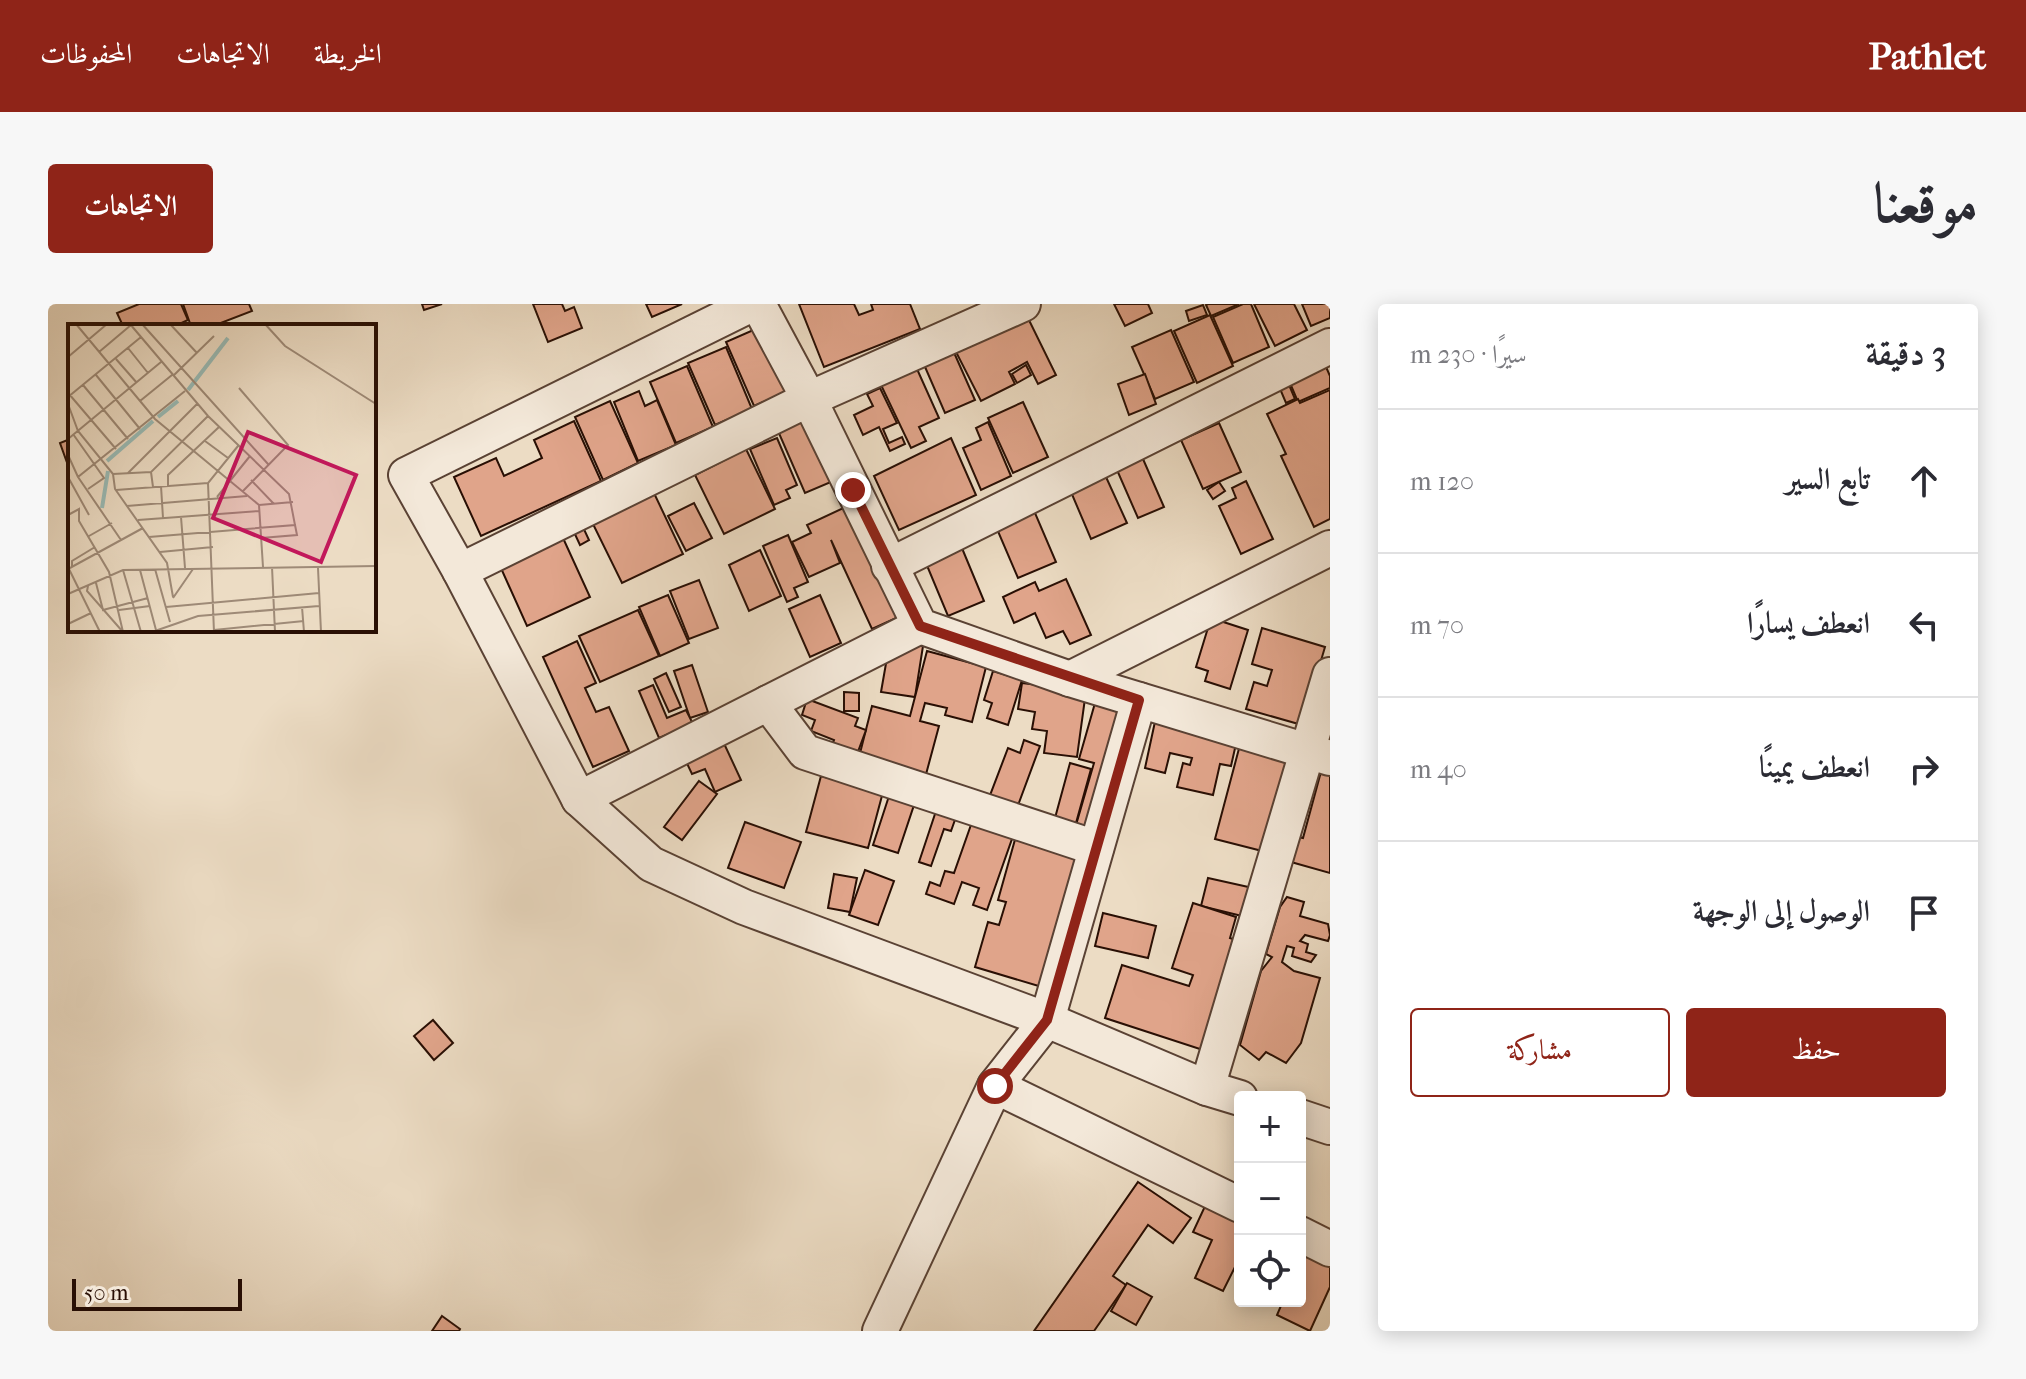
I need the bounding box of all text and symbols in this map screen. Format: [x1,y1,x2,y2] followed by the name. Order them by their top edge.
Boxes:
[1868,34,1986,79] text: Pathlet
[40,37,132,70] text: المحفوظات
[176,37,270,70] text: الاتجاهات
[314,37,382,70] text: الخريطة
[48,164,213,253] button: الاتجاهات
[1873,171,1978,236] text: موقعنا
[68,324,376,632] inset map
[1865,333,1946,373] text: 3 دقيقة
[1410,339,1527,370] text: سيرًا · 230 m
[1902,459,1946,503] icon: ahead
[1785,462,1870,497] text: تابع السير
[1410,466,1474,497] text: 120 m
[835,472,871,508] route end
[1902,603,1946,647] icon: left
[1747,606,1870,641] text: انعطف يسارًا
[1410,610,1464,641] text: 70 m
[1902,747,1946,791] icon: right
[1759,750,1870,785] text: انعطف يمينًا
[1410,754,1467,785] text: 40 m
[1902,891,1946,935] icon: arrive
[1693,894,1870,929] text: الوصول إلى الوجهة
[1410,1008,1670,1097] button: مشاركة
[1686,1008,1946,1097] button: حفظ
[977,1068,1013,1104] route start
[1234,1091,1306,1307] map controls
[1234,1091,1306,1163] button: +
[1234,1163,1306,1235] button: −
[1234,1235,1306,1307] button: locate
[72,1275,242,1311] scale bar
[84,1280,129,1306] text: 50 m

